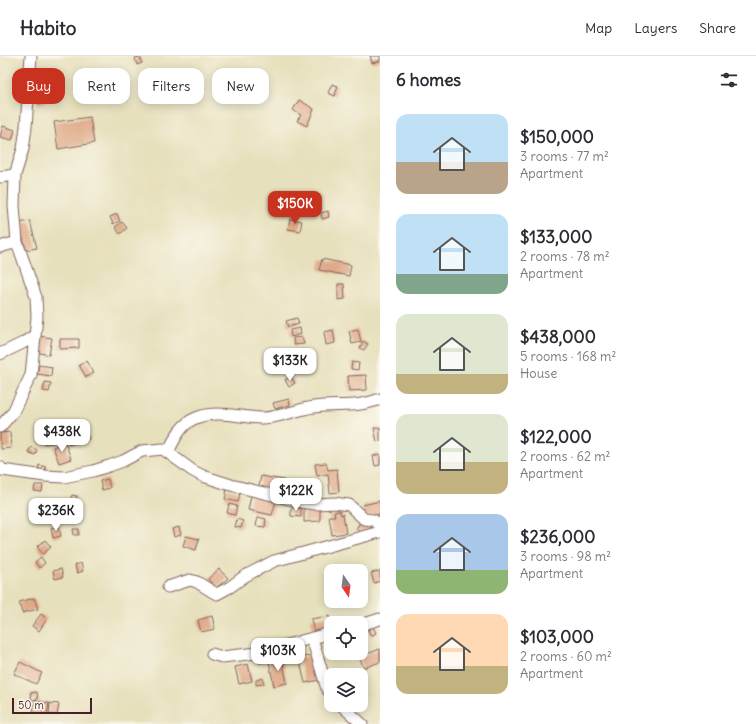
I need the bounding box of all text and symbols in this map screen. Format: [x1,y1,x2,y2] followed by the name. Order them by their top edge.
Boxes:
[20,16,76,40] text: Habito
[585,19,612,37] text: Map
[634,19,677,37] text: Layers
[699,19,736,37] text: Share
[12,68,65,104] chip: Buy
[73,68,130,104] chip: Rent
[138,68,204,104] chip: Filters
[212,68,269,104] chip: New
[396,69,461,91] text: 6 homes
[718,69,740,91] icon: filters
[520,126,594,148] text: $150,000
[428,130,476,178] icon: home
[520,148,609,165] text: 3 rooms · 77 m²
[520,165,583,182] text: Apartment
[267,191,323,225] pin: $150K
[277,195,313,212] text: $150K
[520,226,592,248] text: $133,000
[428,230,476,278] icon: home
[520,248,610,265] text: 2 rooms · 78 m²
[520,265,583,282] text: Apartment
[520,326,596,348] text: $438,000
[428,330,476,378] icon: home
[262,348,318,382] pin: $133K
[520,348,616,365] text: 5 rooms · 168 m²
[273,352,307,369] text: $133K
[520,365,557,382] text: House
[34,419,90,453] pin: $438K
[43,423,81,440] text: $438K
[520,426,592,448] text: $122,000
[428,430,476,478] icon: home
[520,448,610,465] text: 2 rooms · 62 m²
[520,465,583,482] text: Apartment
[268,478,324,512] pin: $122K
[279,482,313,499] text: $122K
[28,498,84,532] pin: $236K
[37,502,75,519] text: $236K
[520,526,595,548] text: $236,000
[428,530,476,578] icon: home
[520,548,611,565] text: 3 rooms · 98 m²
[324,564,368,608] north arrow
[324,564,368,712] map controls
[520,565,583,582] text: Apartment
[324,616,368,660] button: locate
[520,626,594,648] text: $103,000
[428,630,476,678] icon: home
[250,638,306,672] pin: $103K
[260,642,296,659] text: $103K
[520,648,612,665] text: 2 rooms · 60 m²
[520,665,583,682] text: Apartment
[324,668,368,712] button: layers
[12,696,92,715] scale bar
[18,698,44,712] text: 50 m

